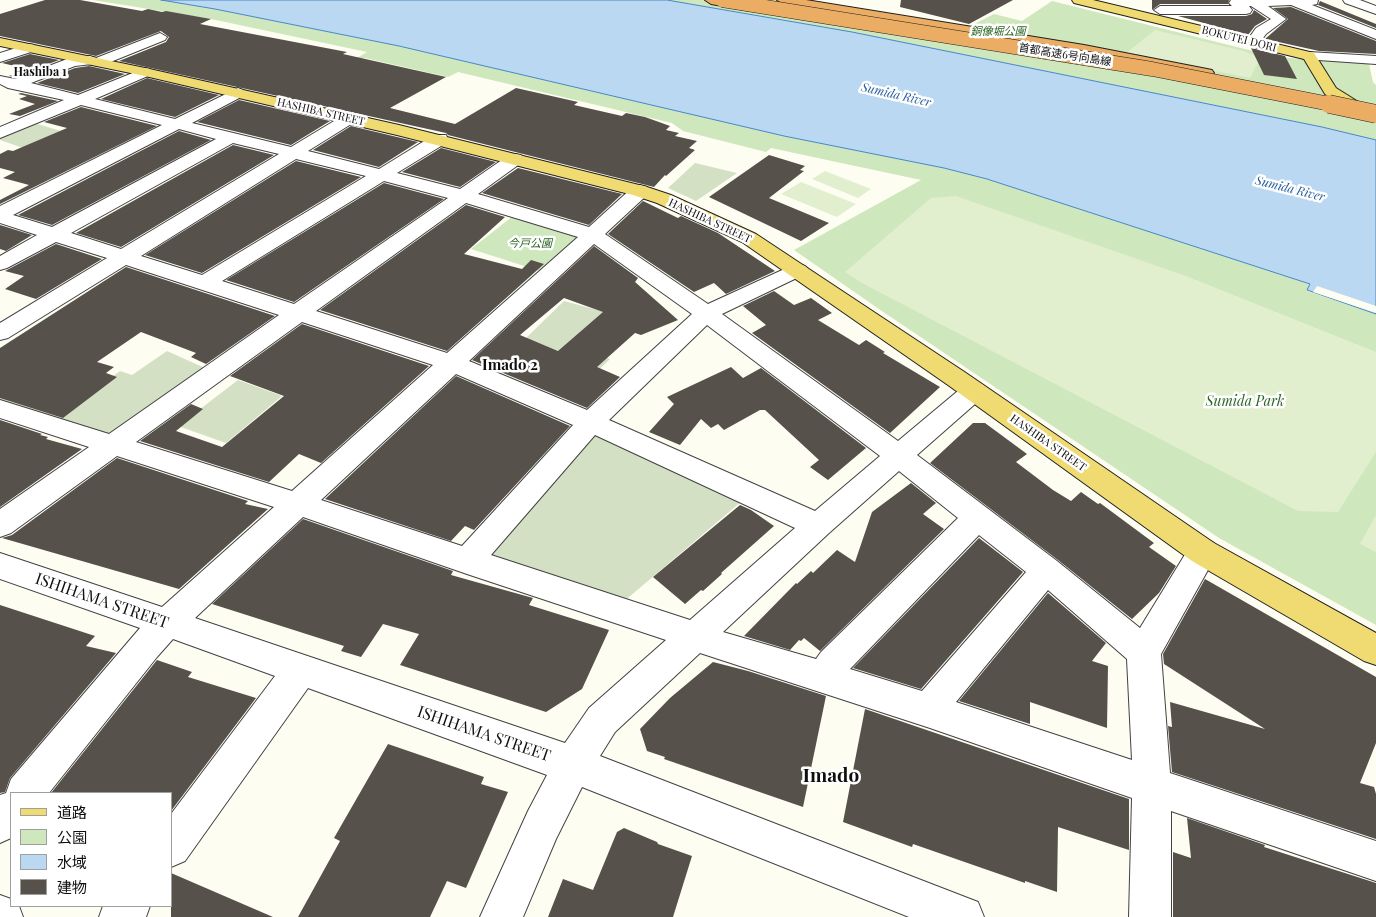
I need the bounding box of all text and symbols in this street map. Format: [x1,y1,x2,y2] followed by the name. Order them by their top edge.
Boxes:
[1200,23,1278,55] street label: BOKUTEI DORI
[971,25,1025,39] park label: 銅像堀公園
[1018,41,1112,69] street label: 首都高速6号向島線
[13,65,67,79] district label: Hashiba 1
[860,80,932,110] water label: Sumida River
[276,95,366,129] street label: HASHIBA STREET
[1254,173,1326,205] water label: Sumida River
[667,196,753,246] street label: HASHIBA STREET
[508,237,552,251] park label: 今戸公園
[482,356,538,374] district label: Imado 2
[1206,394,1284,410] park label: Sumida Park
[1007,412,1089,474] street label: HASHIBA STREET
[33,569,171,633] street label: ISHIHAMA STREET
[415,702,553,766] street label: ISHIHAMA STREET
[803,765,859,787] district label: Imado
[10,792,172,907] legend
[57,802,87,822] text: 道路
[57,827,87,847] text: 公園
[57,852,87,872] text: 水域
[57,877,87,897] text: 建物

